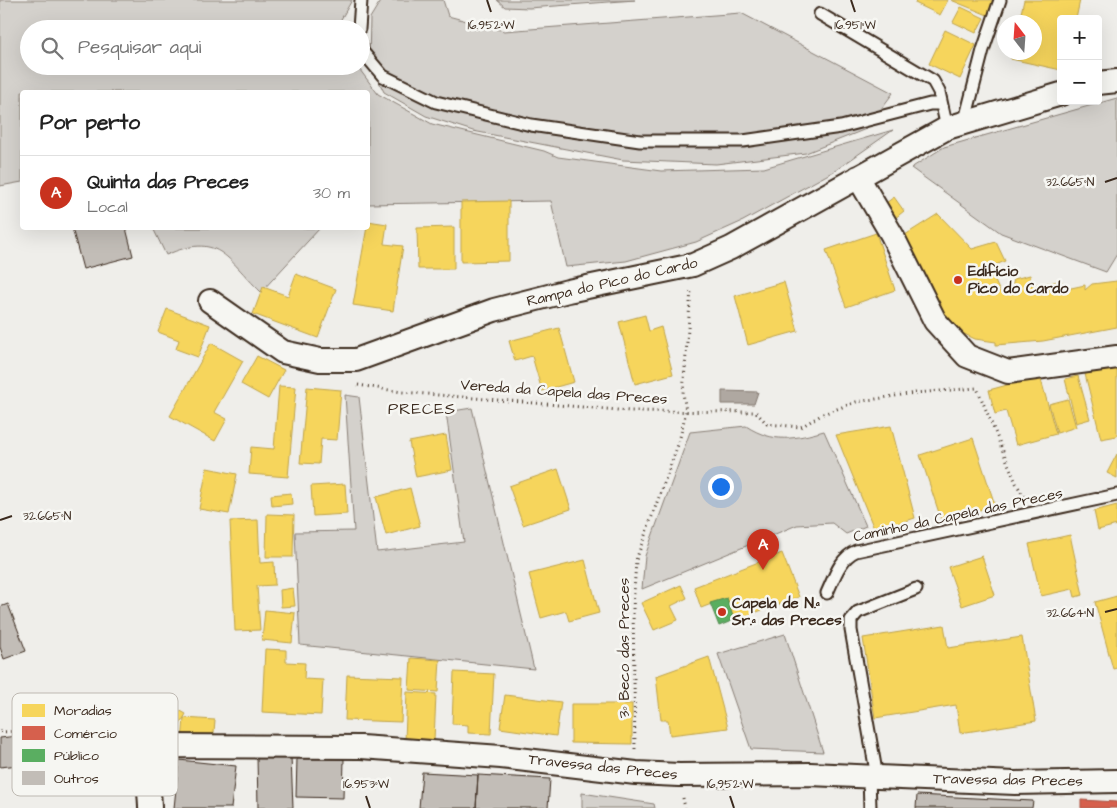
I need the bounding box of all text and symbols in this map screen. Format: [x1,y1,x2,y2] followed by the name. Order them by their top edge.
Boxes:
[997,15,1042,60] north arrow
[1057,15,1102,105] map controls
[1057,15,1102,60] button: +
[468,17,515,34] text: 16.952°W
[834,17,876,34] text: 16.951°W
[20,20,370,75] search box
[38,34,66,62] icon: search
[78,34,201,61] text: Pesquisar aqui
[1057,60,1102,105] button: −
[40,108,140,137] text: Por perto
[87,169,249,196] text: Quinta das Preces
[1046,174,1095,191] text: 32.665°N
[51,182,61,204] text: A
[313,182,350,204] text: 30 m
[87,196,128,218] text: Local
[525,252,700,312] street label: Rampa do Pico do Cardo
[968,261,1069,299] place label: Edifício Pico do Cardo
[952,274,964,286] marker: Edifício Pico do Cardo
[460,374,669,410] street label: Vereda da Capela das Preces
[388,398,456,420] district label: PRECES
[708,474,734,500] your location
[851,482,1065,547] street label: Caminho da Capela das Preces
[23,508,72,525] text: 32.665°N
[747,529,779,570] pin: A
[614,577,635,718] street label: 3º Beco das Preces
[731,593,842,631] place label: Capela de N.ª Sr.ª das Preces
[1046,605,1094,622] text: 32.664°N
[716,606,728,618] marker: Capela de N.ª Sr.ª das Preces
[12,693,178,796] legend
[54,701,112,721] text: Moradias
[54,724,117,744] text: Comércio
[54,746,99,766] text: Público
[527,749,679,785] street label: Travessa das Preces
[933,768,1084,792] street label: Travessa das Preces
[54,769,99,789] text: Outros
[343,776,390,793] text: 16.953°W
[707,776,754,793] text: 16.952°W

